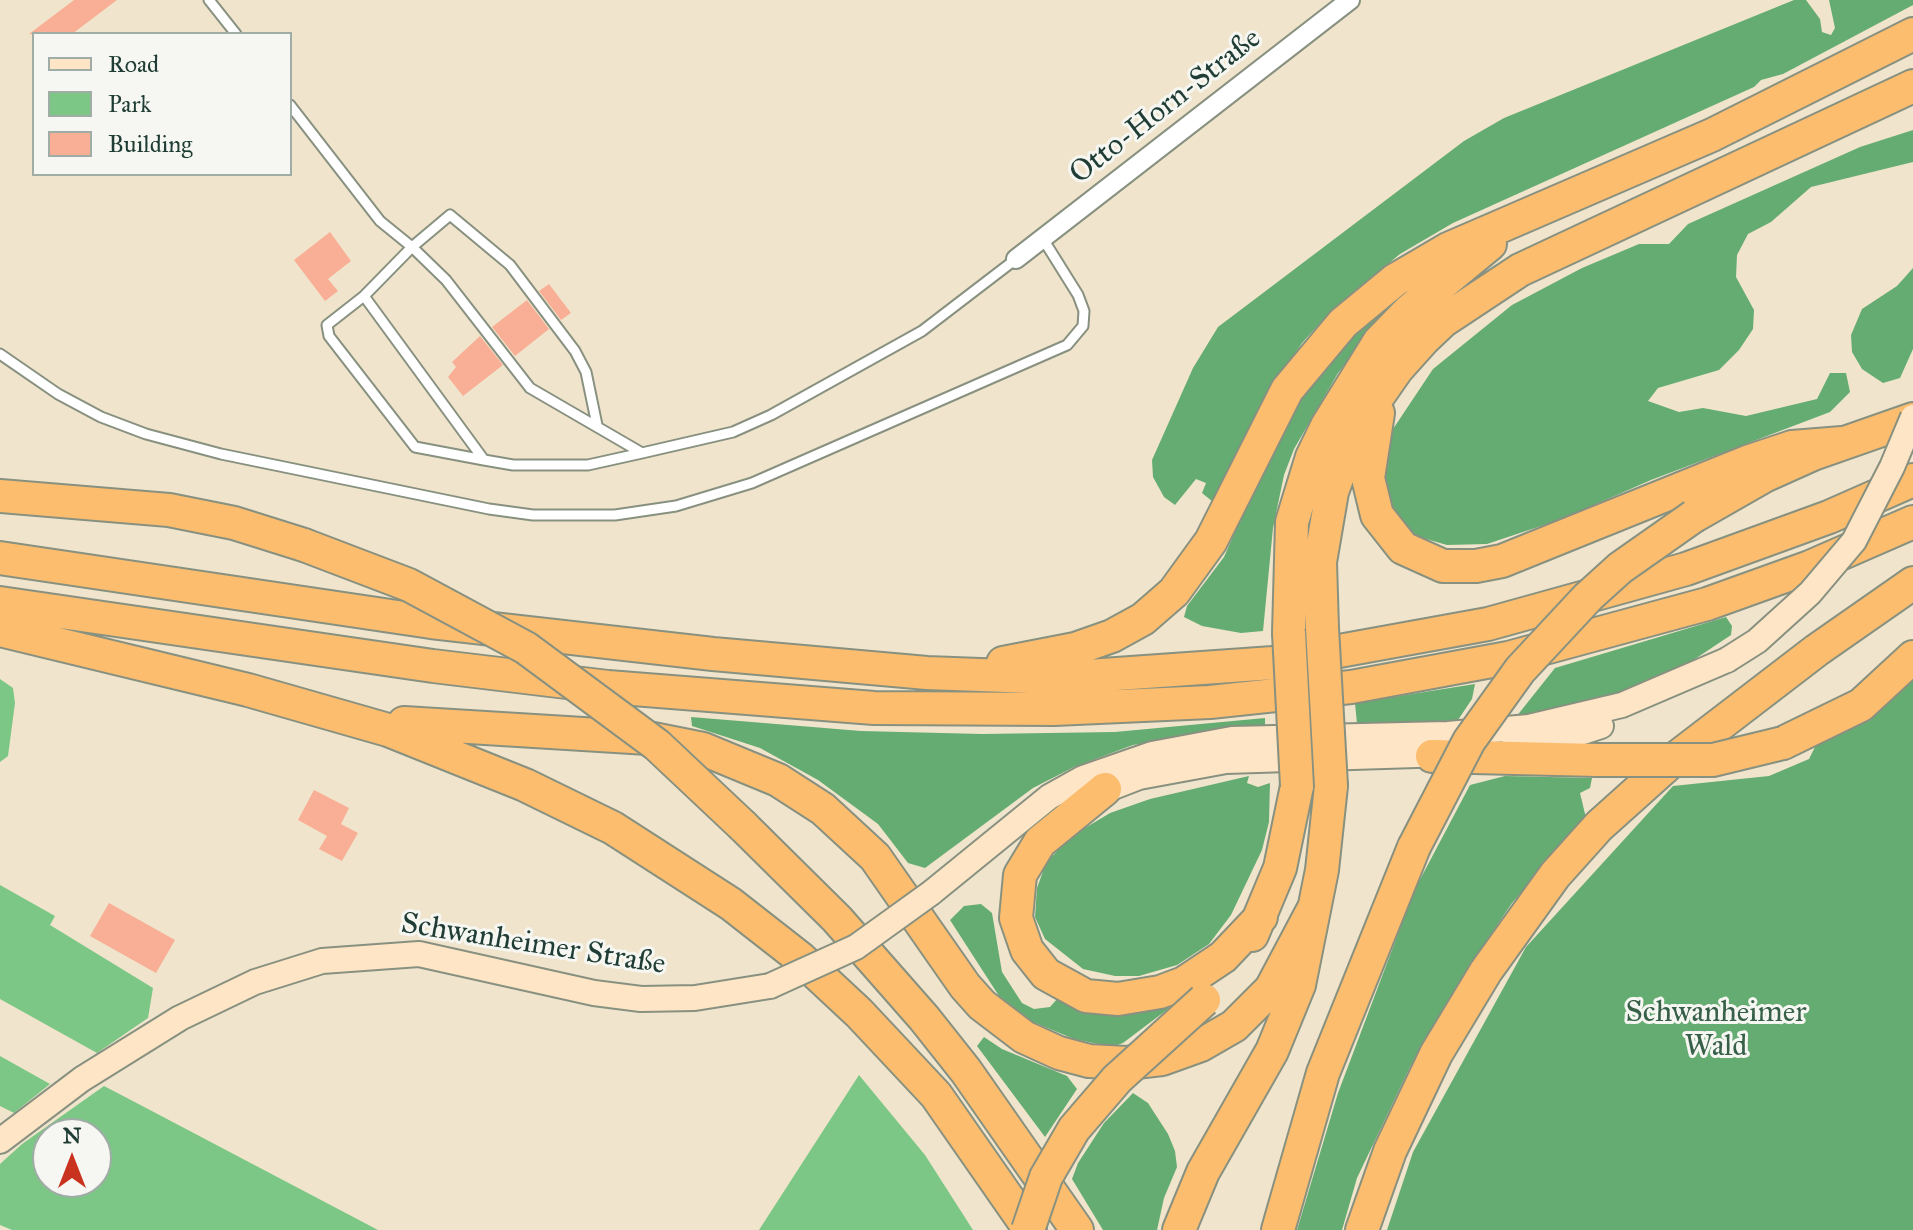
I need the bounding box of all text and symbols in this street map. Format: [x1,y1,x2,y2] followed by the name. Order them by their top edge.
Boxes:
[1063,21,1269,193] street label: Otto-Horn-Straße
[32,32,292,176] legend
[108,49,159,79] text: Road
[108,89,151,119] text: Park
[108,129,193,159] text: Building
[398,906,668,984] street label: Schwanheimer Straße
[1626,996,1806,1066] park label: Schwanheimer Wald
[32,1118,112,1198] north arrow
[63,1122,81,1149] text: N

